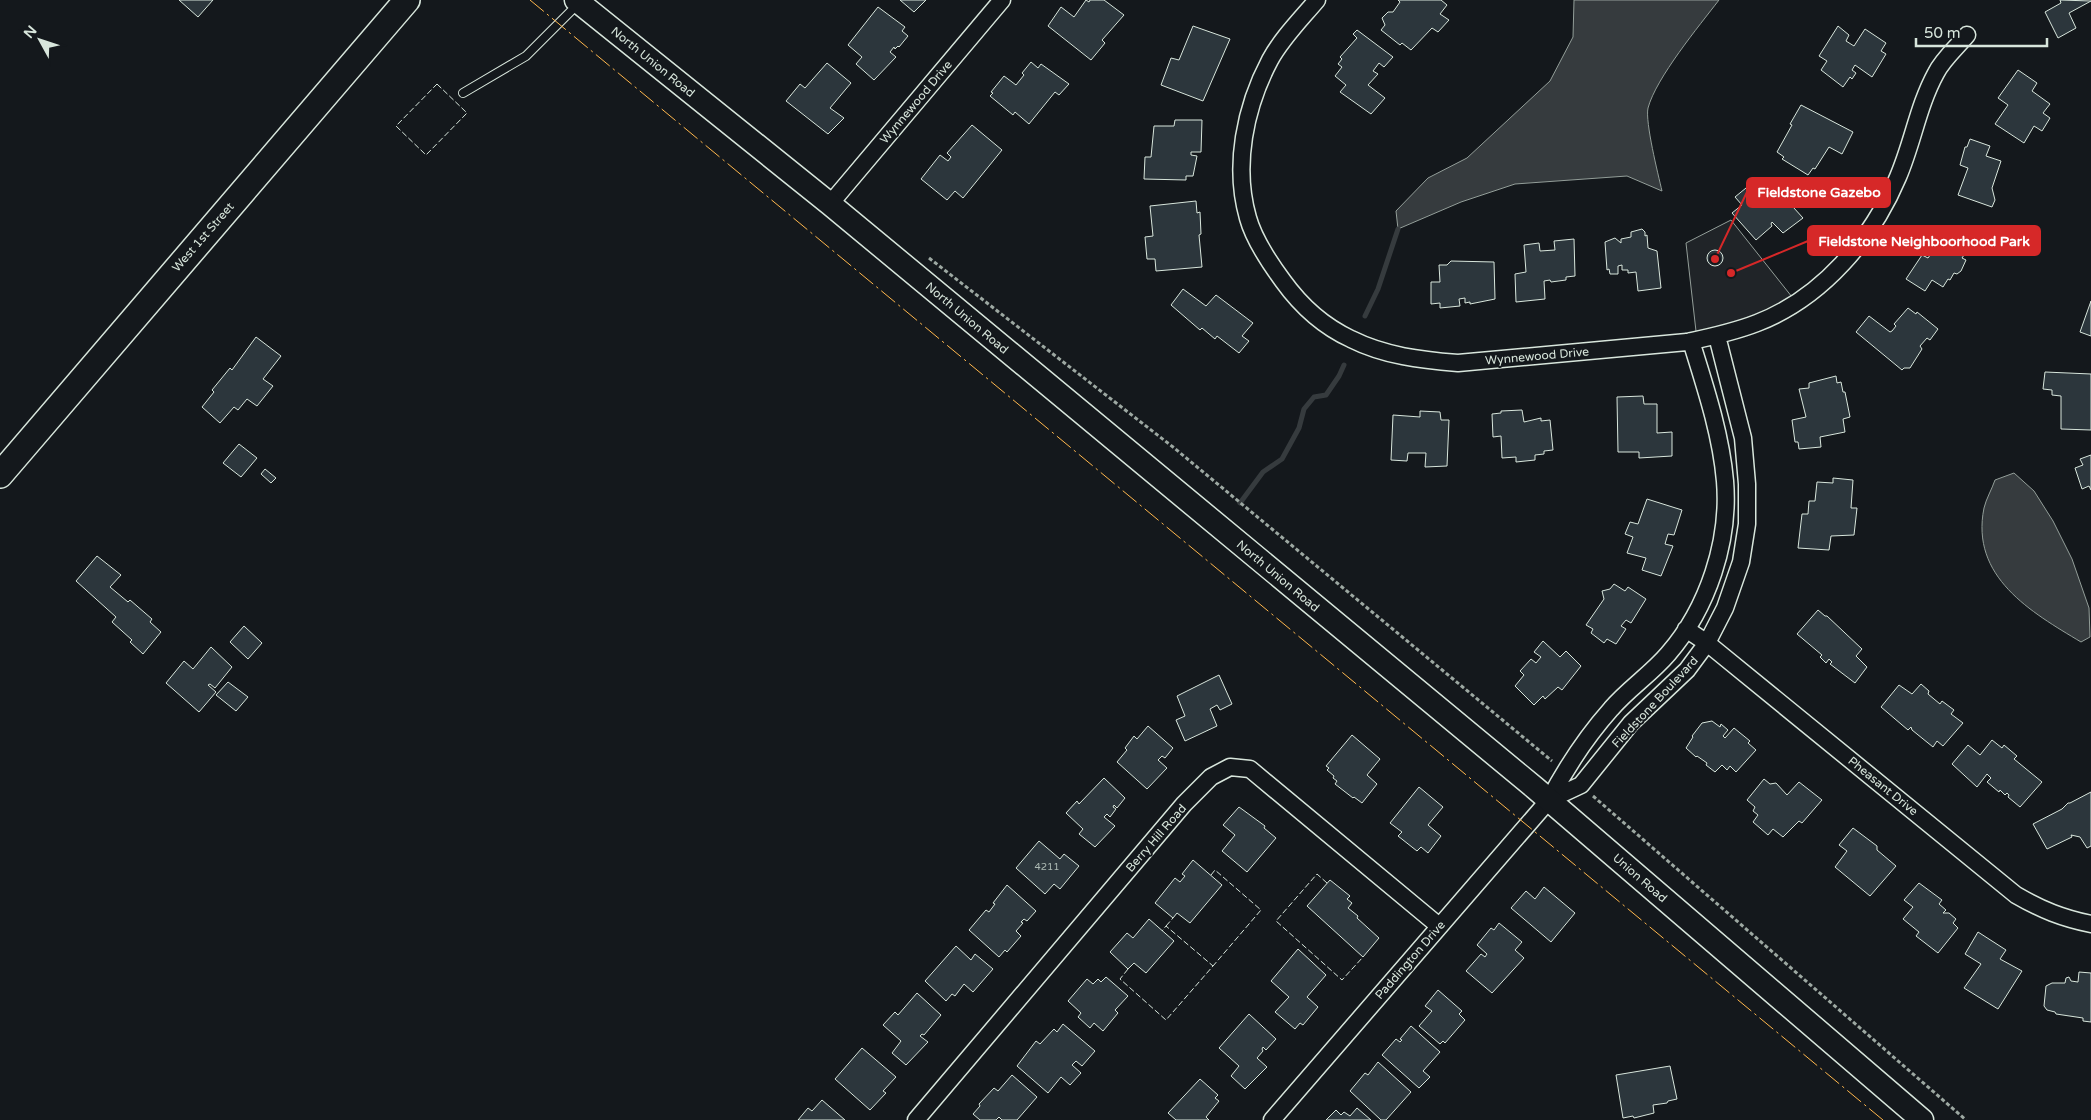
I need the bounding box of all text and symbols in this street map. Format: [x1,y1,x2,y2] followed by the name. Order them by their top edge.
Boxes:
[15,15,65,65] north arrow
[1916,15,2047,47] scale bar
[20,22,41,42] text: N
[608,24,698,100] street label: North Union Road
[1924,24,1961,42] text: 50 m
[877,57,955,146] street label: Wynnewood Drive
[1747,178,1890,207] callout: Fieldstone Gazebo
[1757,184,1881,201] text: Fieldstone Gazebo
[169,199,237,274] street label: West 1st Street
[1808,226,2040,255] callout: Fieldstone Neighboorhood Park
[1818,233,2030,250] text: Fieldstone Neighboorhood Park
[923,279,1011,357] street label: North Union Road
[1485,344,1590,368] street label: Wynnewood Drive
[1234,537,1322,615] street label: North Union Road
[1609,653,1701,751] street label: Fieldstone Boulevard
[1845,754,1921,819] street label: Pheasant Drive
[1123,801,1189,875] street label: Berry Hill Road
[1610,851,1670,905] street label: Union Road
[1034,861,1060,873] house number: 4211
[1372,918,1448,1002] street label: Paddington Drive

